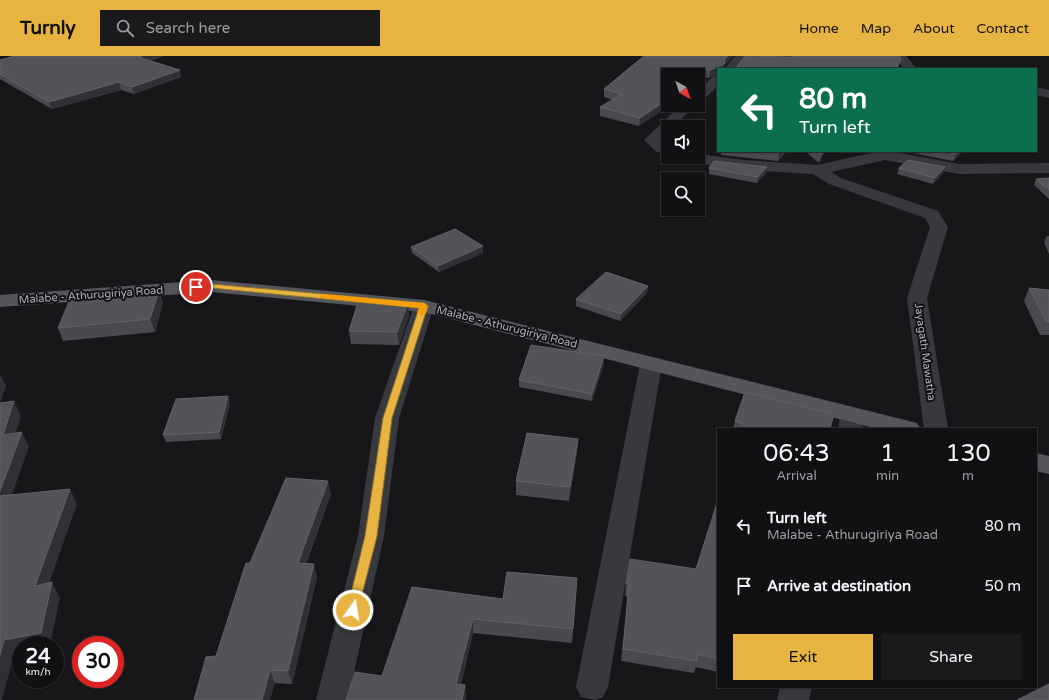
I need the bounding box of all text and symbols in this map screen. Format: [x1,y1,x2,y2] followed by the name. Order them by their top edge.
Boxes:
[100,10,380,46] search box
[20,17,76,39] text: Turnly
[114,17,136,39] icon: search
[146,19,230,37] text: Search here
[799,20,839,37] text: Home
[861,20,891,37] text: Map
[913,20,955,37] text: About
[977,20,1029,37] text: Contact
[661,68,705,112] north arrow
[661,68,705,216] map controls
[799,82,867,116] text: 80 m
[733,84,785,136] icon: left
[799,116,871,138] text: Turn left
[661,120,705,164] button: sound
[661,172,705,216] button: search
[179,270,213,304] pin
[185,276,207,298] icon: arrive
[18,283,164,307] street label: Malabe - Athurugiriya Road
[912,302,938,402] street label: Jayagath Mawatha
[435,303,579,351] street label: Malabe - Athurugiriya Road
[763,439,830,468] text: 06:43
[880,439,895,468] text: 1
[945,439,991,468] text: 130
[776,468,817,484] text: Arrival
[876,468,899,484] text: min
[962,468,974,484] text: m
[767,509,827,527] text: Turn left
[733,515,755,537] icon: left
[984,517,1021,535] text: 80 m
[767,527,938,543] text: Malabe - Athurugiriya Road
[733,575,755,597] icon: arrive
[767,577,911,595] text: Arrive at destination
[984,577,1021,595] text: 50 m
[332,589,374,631] position arrow
[733,634,873,680] button: Exit
[881,634,1021,680] button: Share
[72,636,124,688] speed limit sign: 30
[25,645,51,669] text: 24
[25,666,51,678] text: km/h

